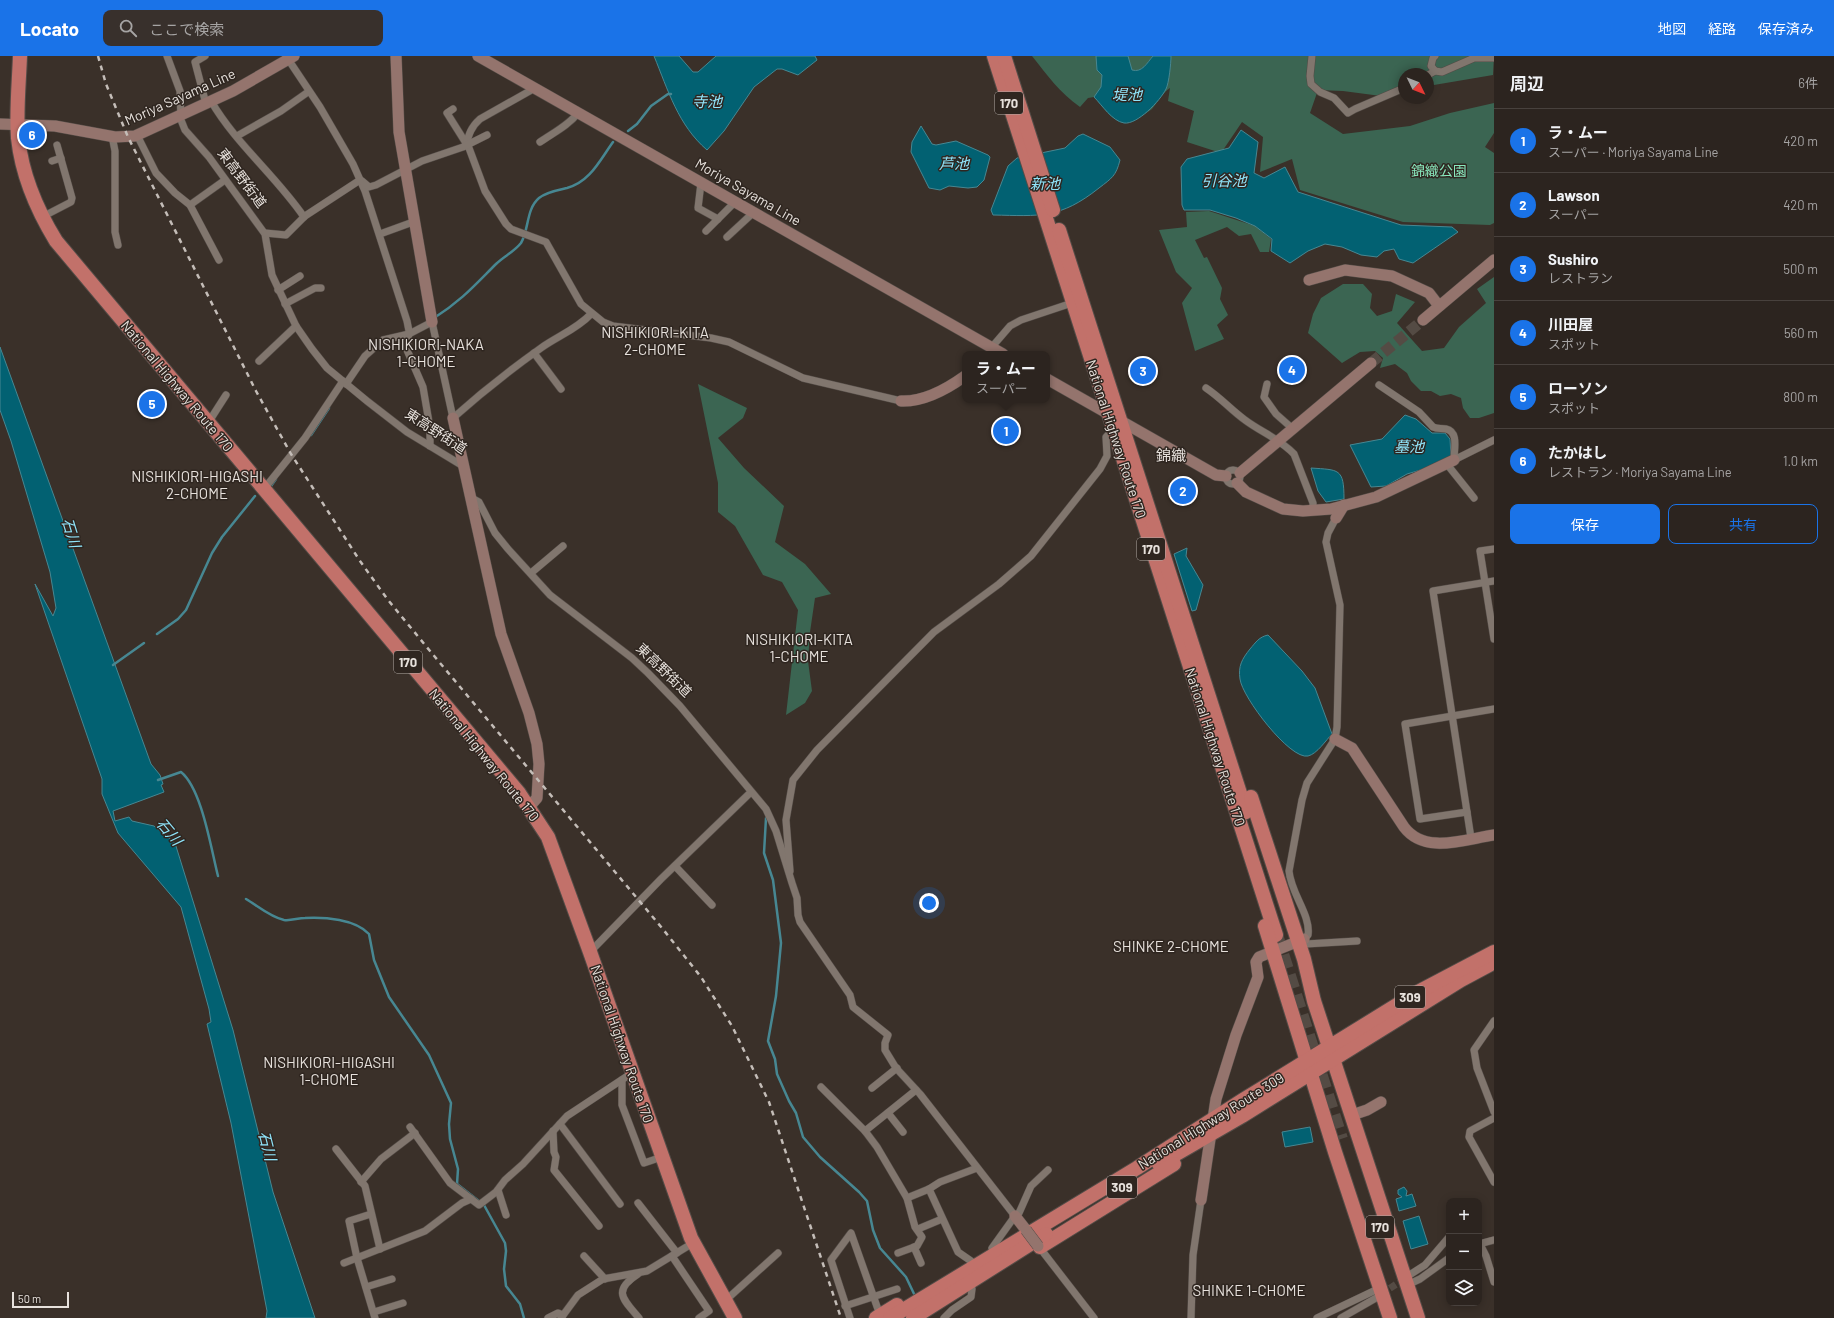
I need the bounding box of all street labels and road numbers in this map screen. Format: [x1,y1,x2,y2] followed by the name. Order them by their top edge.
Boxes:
[122,65,238,129] street label: Moriya Sayama Line
[995,92,1023,114] road number: 170
[215,145,270,211] street label: 東高野街道
[692,154,804,229] street label: Moriya Sayama Line
[118,317,237,455] street label: National Highway Route 170
[1083,357,1150,520] street label: National Highway Route 170
[402,404,470,457] street label: 東高野街道
[1137,538,1165,560] road number: 170
[633,639,695,700] street label: 東高野街道
[394,651,422,673] road number: 170
[1182,665,1249,828] street label: National Highway Route 170
[426,685,543,824] street label: National Highway Route 170
[587,963,657,1125] street label: National Highway Route 170
[1395,986,1425,1008] road number: 309
[1135,1069,1287,1172] street label: National Highway Route 309
[1107,1176,1137,1198] road number: 309
[1366,1216,1394,1238] road number: 170

